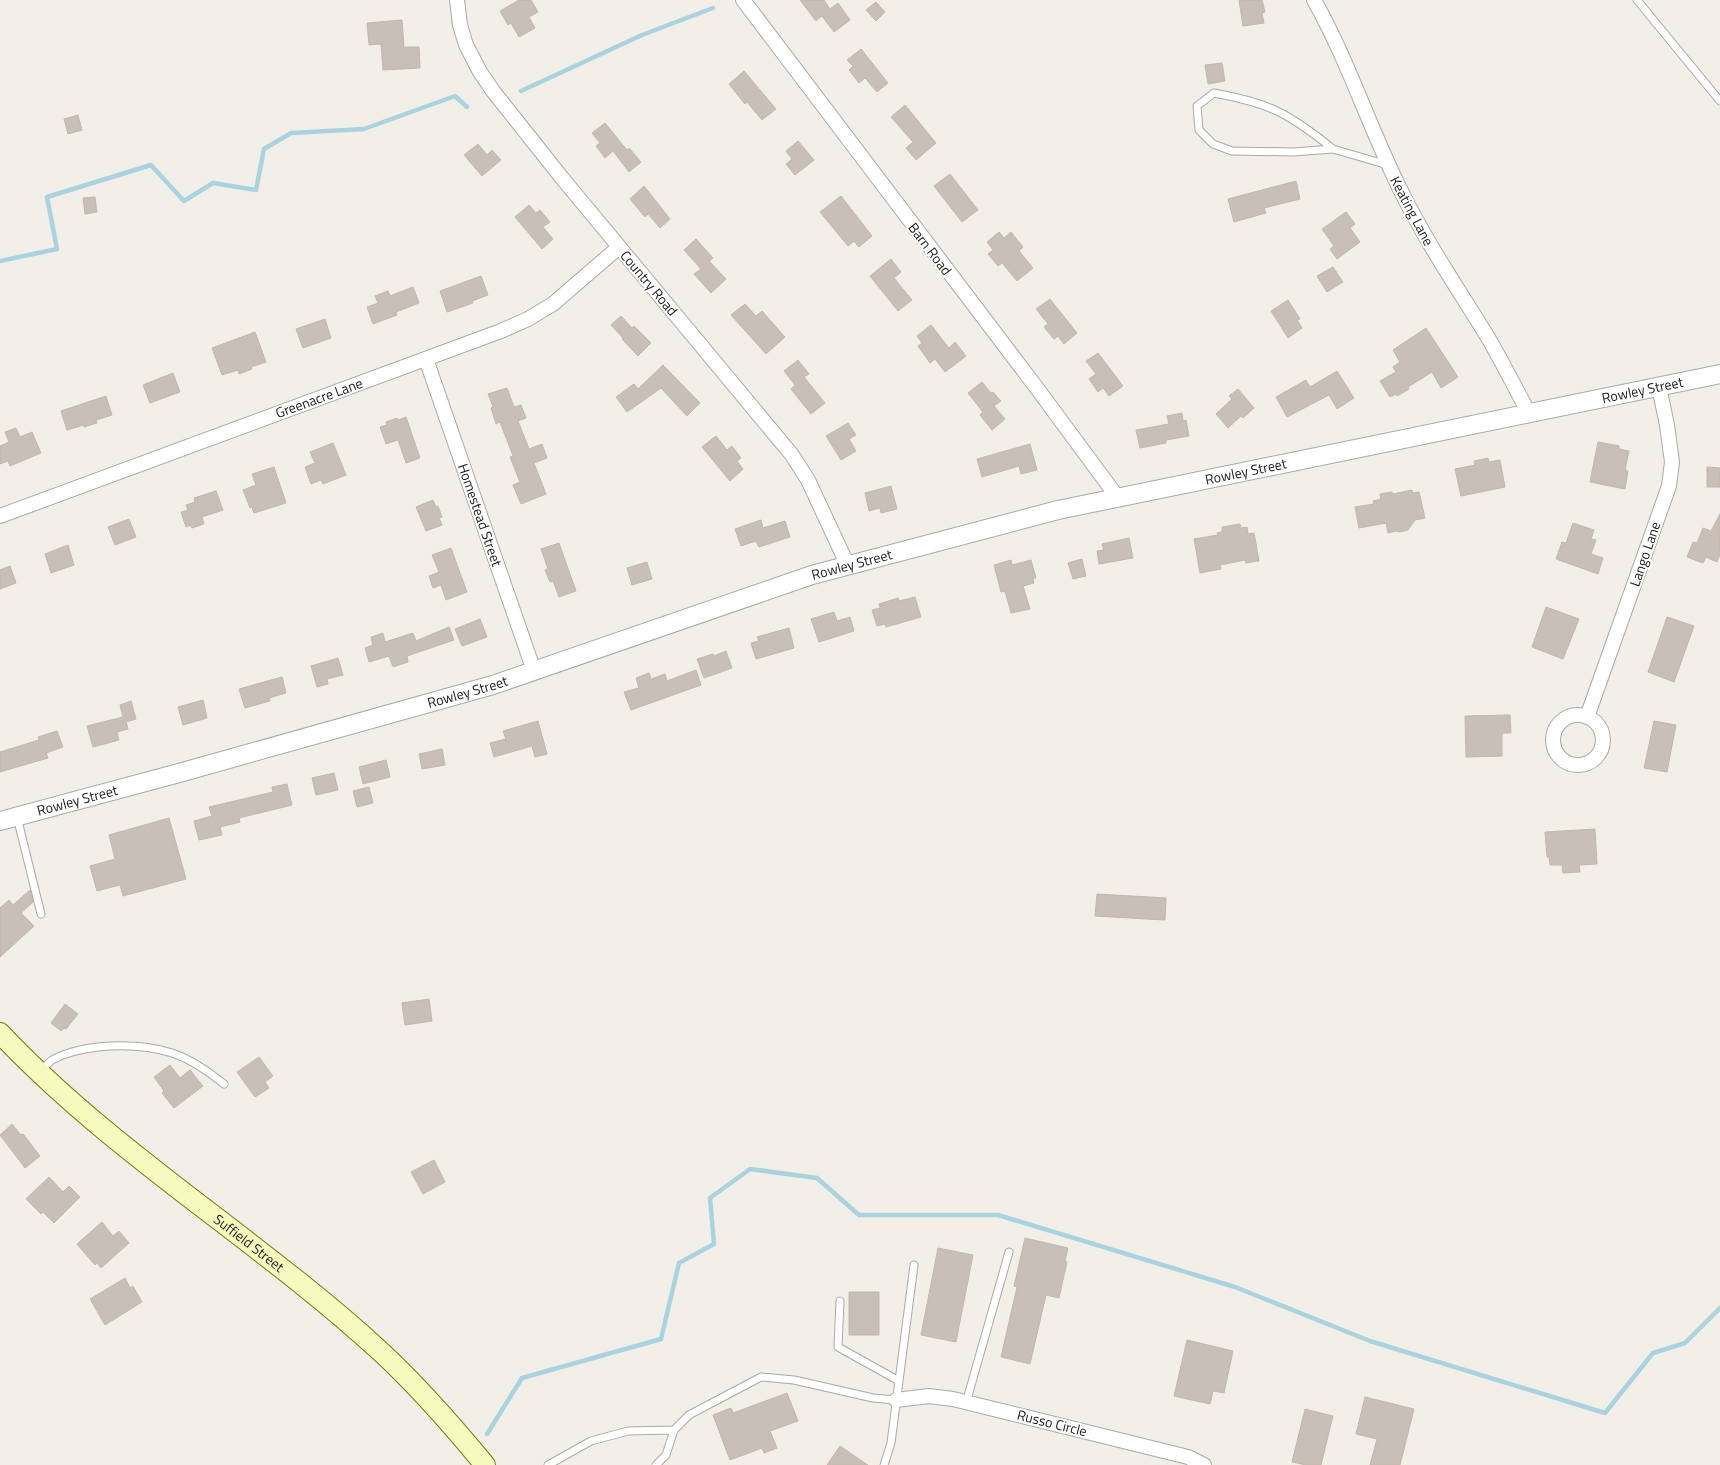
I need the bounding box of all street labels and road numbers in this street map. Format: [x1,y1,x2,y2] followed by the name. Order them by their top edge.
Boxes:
[1385,172,1440,249] street label: Keating Lane
[904,218,957,280] street label: Barn Road
[616,245,683,320] street label: Country Road
[1600,371,1685,408] street label: Rowley Street
[272,372,365,423] street label: Greenacre Lane
[1203,452,1288,490] street label: Rowley Street
[453,461,508,569] street label: Homestead Street
[1624,519,1665,589] street label: Lango Lane
[809,543,894,585] street label: Rowley Street
[425,670,510,713] street label: Rowley Street
[34,779,120,821] street label: Rowley Street
[209,1208,289,1277] street label: Suffield Street
[1015,1404,1089,1441] street label: Russo Circle

